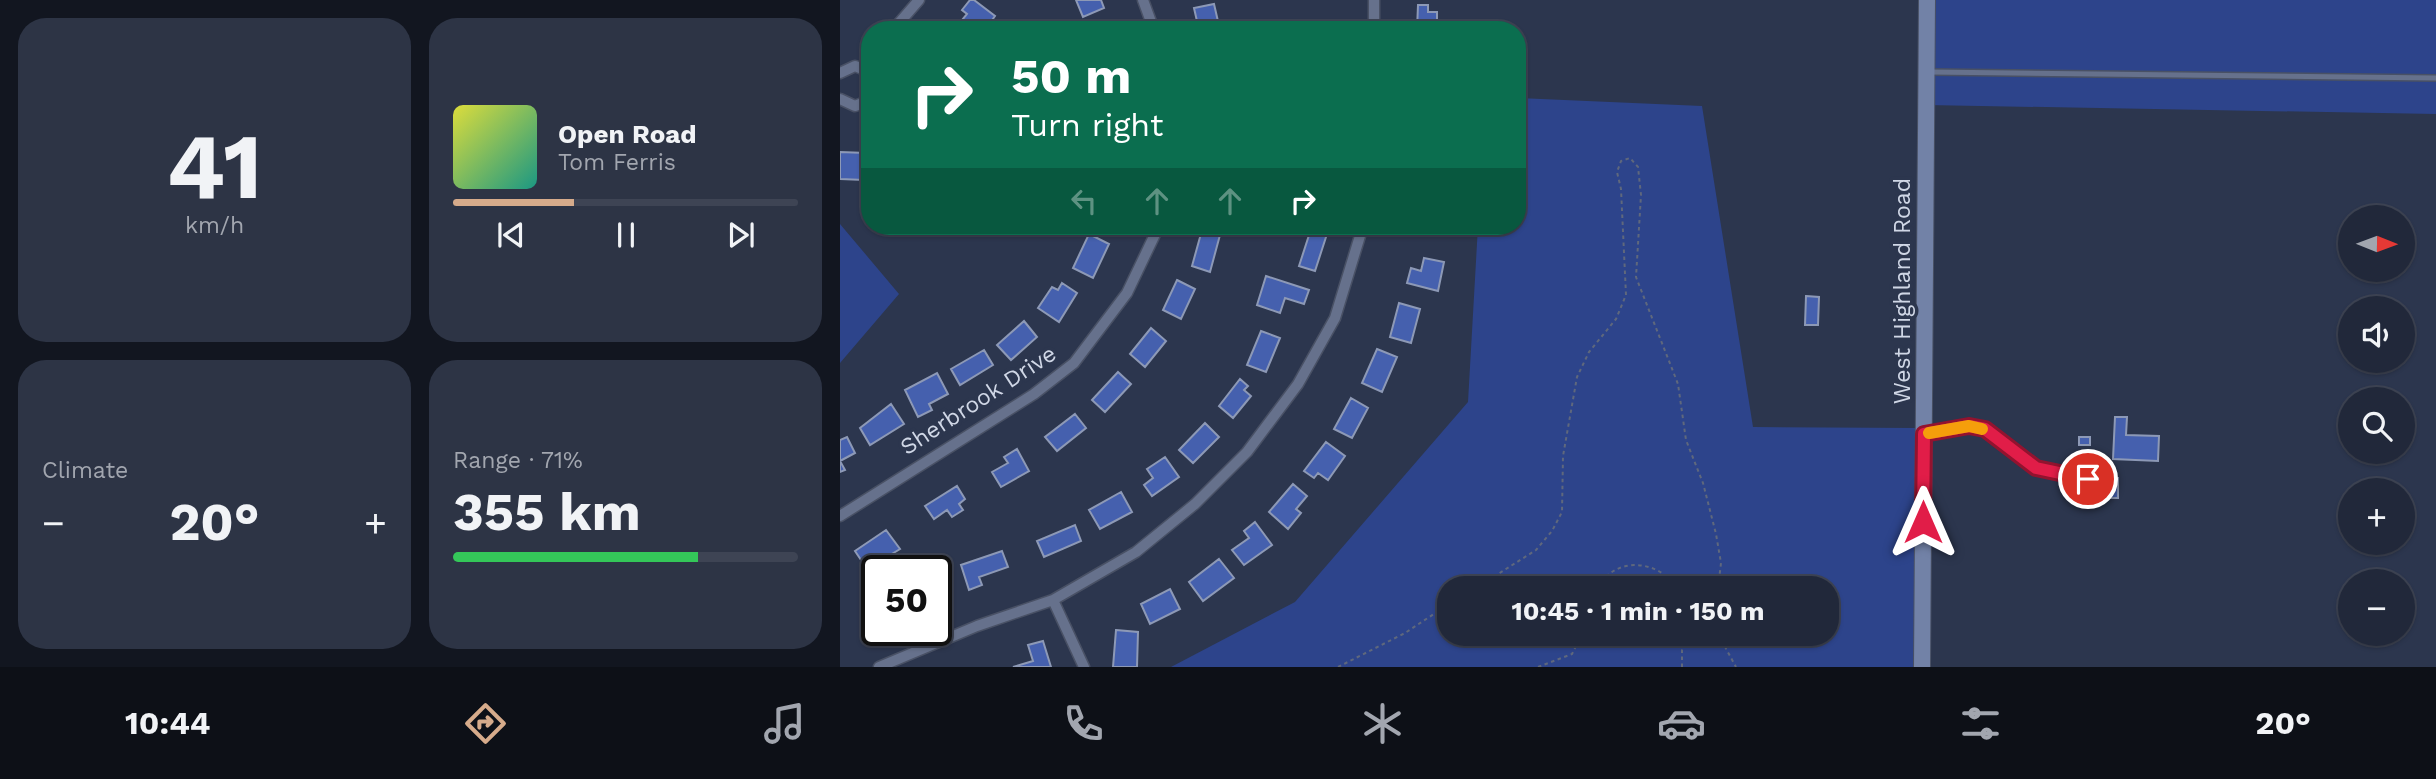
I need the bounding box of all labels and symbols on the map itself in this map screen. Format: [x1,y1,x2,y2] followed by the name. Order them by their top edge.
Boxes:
[1889,178,1916,404] street label: West Highland Road
[2338,205,2415,282] north arrow
[895,340,1061,461] street label: Sherbrook Drive
[2058,449,2118,509] pin
[1886,485,1960,559] position arrow
[861,555,952,646] speed limit sign: 50

